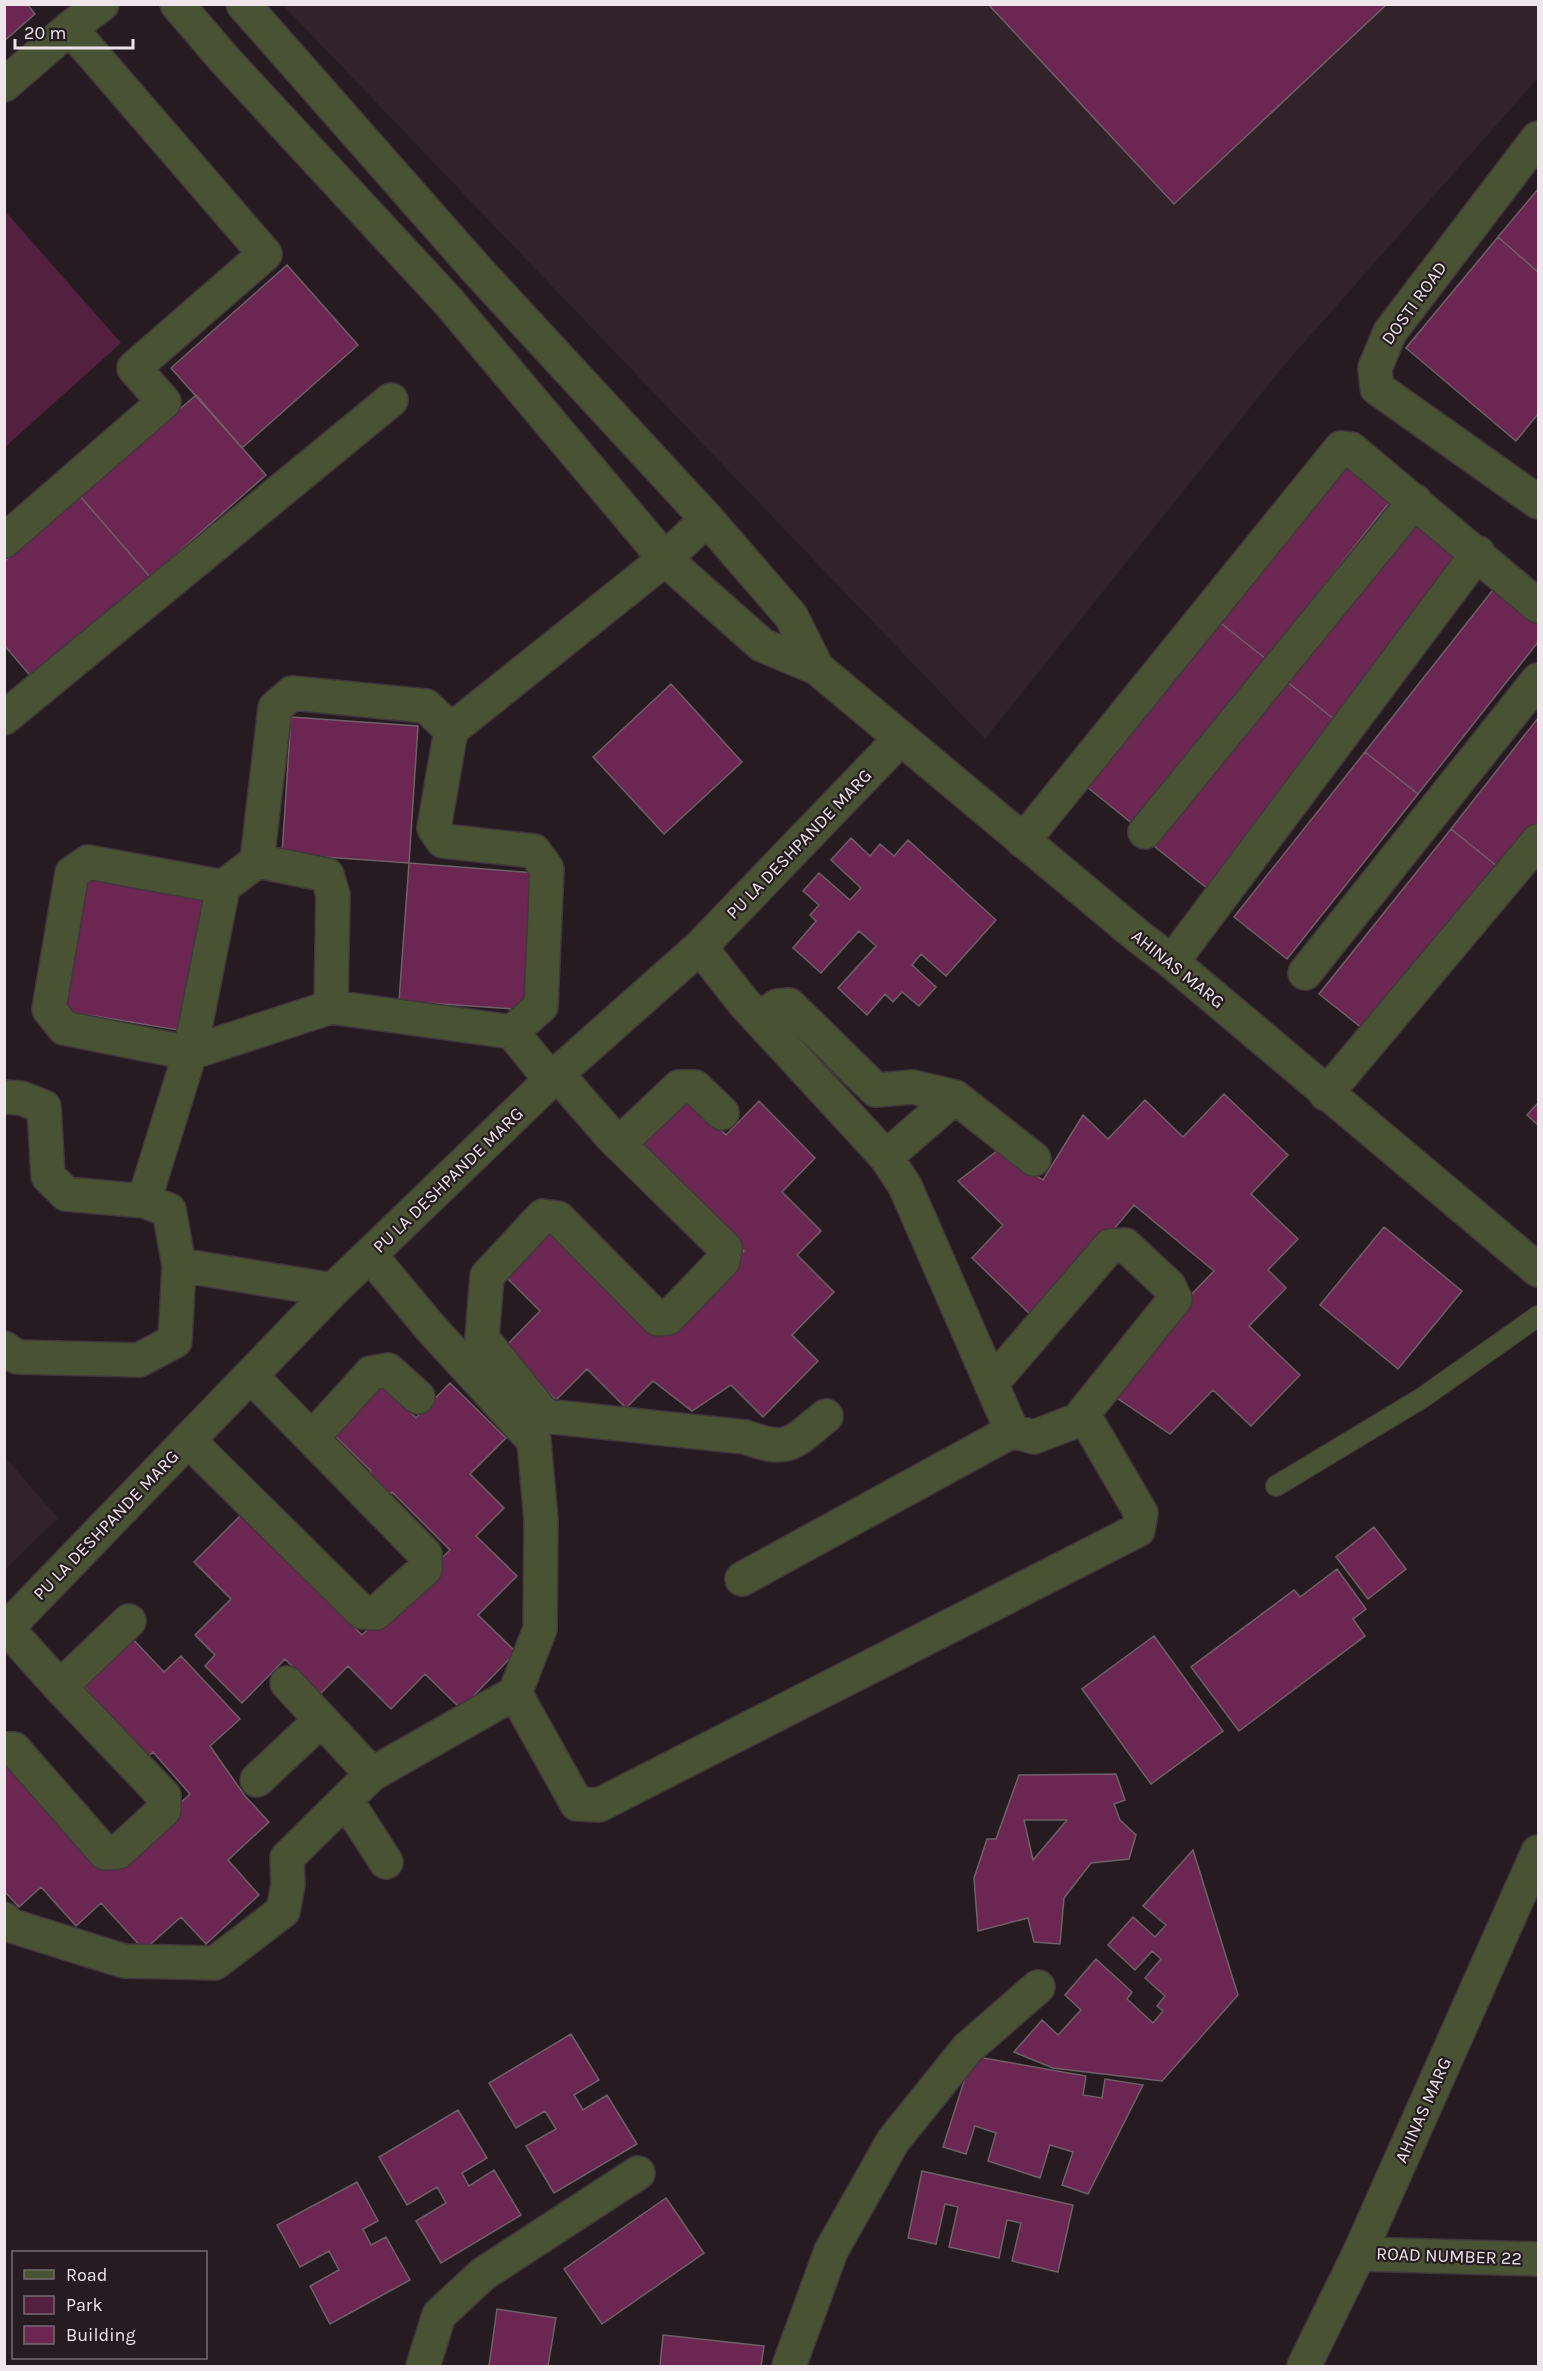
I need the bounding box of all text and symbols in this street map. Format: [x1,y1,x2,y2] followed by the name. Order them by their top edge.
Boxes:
[15,12,134,50] scale bar
[24,22,66,44] text: 20 m
[1376,257,1452,349] street label: DOSTI ROAD
[722,764,876,924] street label: PU LA DESHPANDE MARG
[1127,925,1229,1013] street label: AHINAS MARG
[368,1103,528,1257] street label: PU LA DESHPANDE MARG
[29,1445,183,1605] street label: PU LA DESHPANDE MARG
[1390,2054,1456,2166] street label: AHINAS MARG
[1376,2242,1522,2270] street label: ROAD NUMBER 22
[12,2251,207,2359] legend
[66,2264,107,2286] text: Road
[66,2294,103,2316] text: Park
[66,2324,136,2346] text: Building

